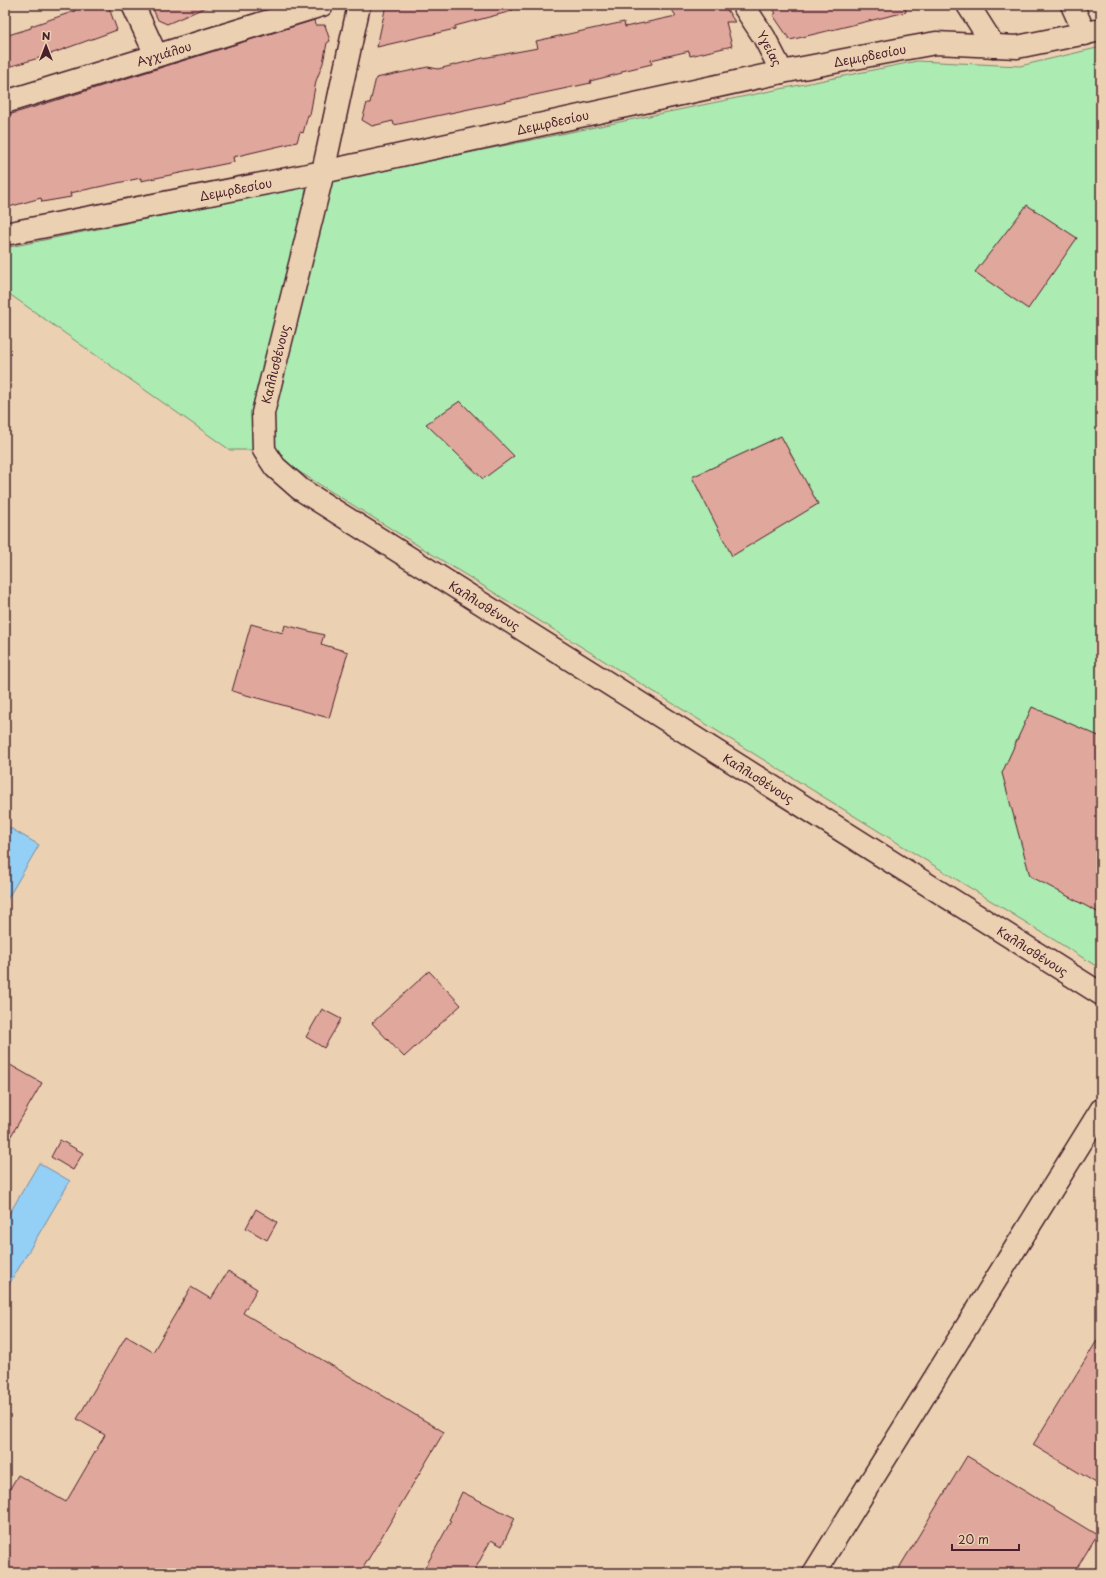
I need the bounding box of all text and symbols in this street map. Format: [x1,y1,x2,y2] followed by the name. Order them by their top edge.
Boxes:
[26,26,66,66] north arrow
[42,27,51,44] text: N
[753,27,786,69] street label: Υγείας
[134,37,194,70] street label: Αγχιάλου
[832,40,908,71] street label: Δεμιρδεσίου
[515,105,591,139] street label: Δεμιρδεσίου
[198,173,274,205] street label: Δεμιρδεσίου
[256,323,294,405] street label: Καλλισθένους
[446,576,524,635] street label: Καλλισθένους
[720,749,798,807] street label: Καλλισθένους
[994,922,1072,980] street label: Καλλισθένους
[952,1526,1019,1552] scale bar
[958,1530,989,1548] text: 20 m

